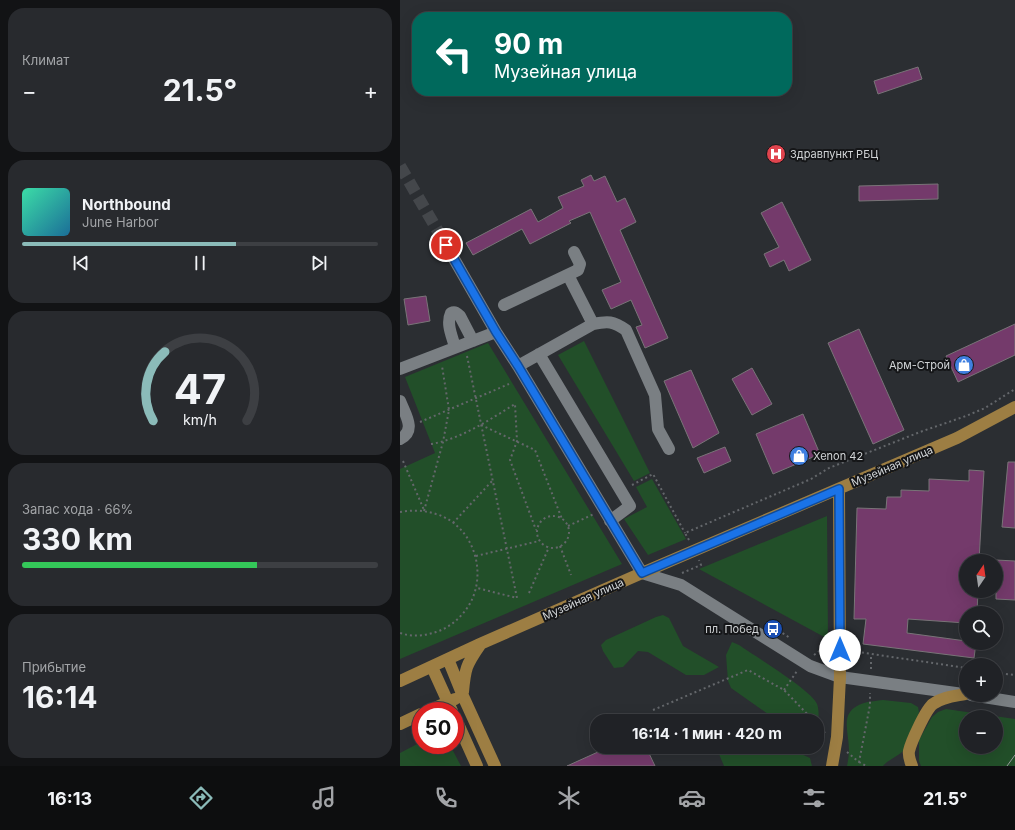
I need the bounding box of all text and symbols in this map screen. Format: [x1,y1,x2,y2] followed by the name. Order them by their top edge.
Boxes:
[494,27,563,61] text: 90 m
[428,28,480,80] icon: left
[22,52,69,68] text: Климат
[494,61,637,82] text: Музейная улица
[163,72,237,108] text: 21.5°
[22,78,37,104] text: −
[363,78,378,104] text: +
[765,143,787,165] hospital icon: Здравпункт РБЦ
[790,147,878,161] place label: Здравпункт РБЦ
[82,195,171,214] text: Northbound
[82,214,159,230] text: June Harbor
[429,228,463,262] pin
[435,234,457,256] icon: arrive
[70,252,92,274] icon: previous
[189,252,211,274] icon: pause
[308,252,330,274] icon: next
[953,354,975,376] shop icon: Арм-Строй
[889,358,950,372] place label: Арм-Строй
[174,364,226,414] text: 47
[183,411,217,428] text: km/h
[849,442,935,490] street label: Музейная улица
[788,445,810,467] shop icon: Xenon 42
[813,449,863,463] place label: Xenon 42
[22,501,133,517] text: Запас хода · 66%
[22,521,133,557] text: 330 km
[959,554,1003,598] north arrow
[959,554,1003,754] map controls
[540,575,626,623] street label: Музейная улица
[959,606,1003,650] button: search
[762,618,784,640] bus stop icon: пл. Побед
[705,622,759,636] place label: пл. Побед
[819,629,861,671] position arrow
[959,658,1003,702] button: +
[22,659,86,675] text: Прибытие
[22,679,98,715] text: 16:14
[412,702,464,754] speed limit sign: 50
[959,710,1003,754] button: −
[632,724,782,743] text: 16:14 · 1 мин · 420 m
[187,784,215,812] icon: directions
[310,784,338,812] icon: music
[432,784,460,812] icon: phone
[555,784,583,812] icon: climate
[678,784,706,812] icon: car
[800,784,828,812] icon: filters
[47,788,92,809] text: 16:13
[923,788,968,809] text: 21.5°

